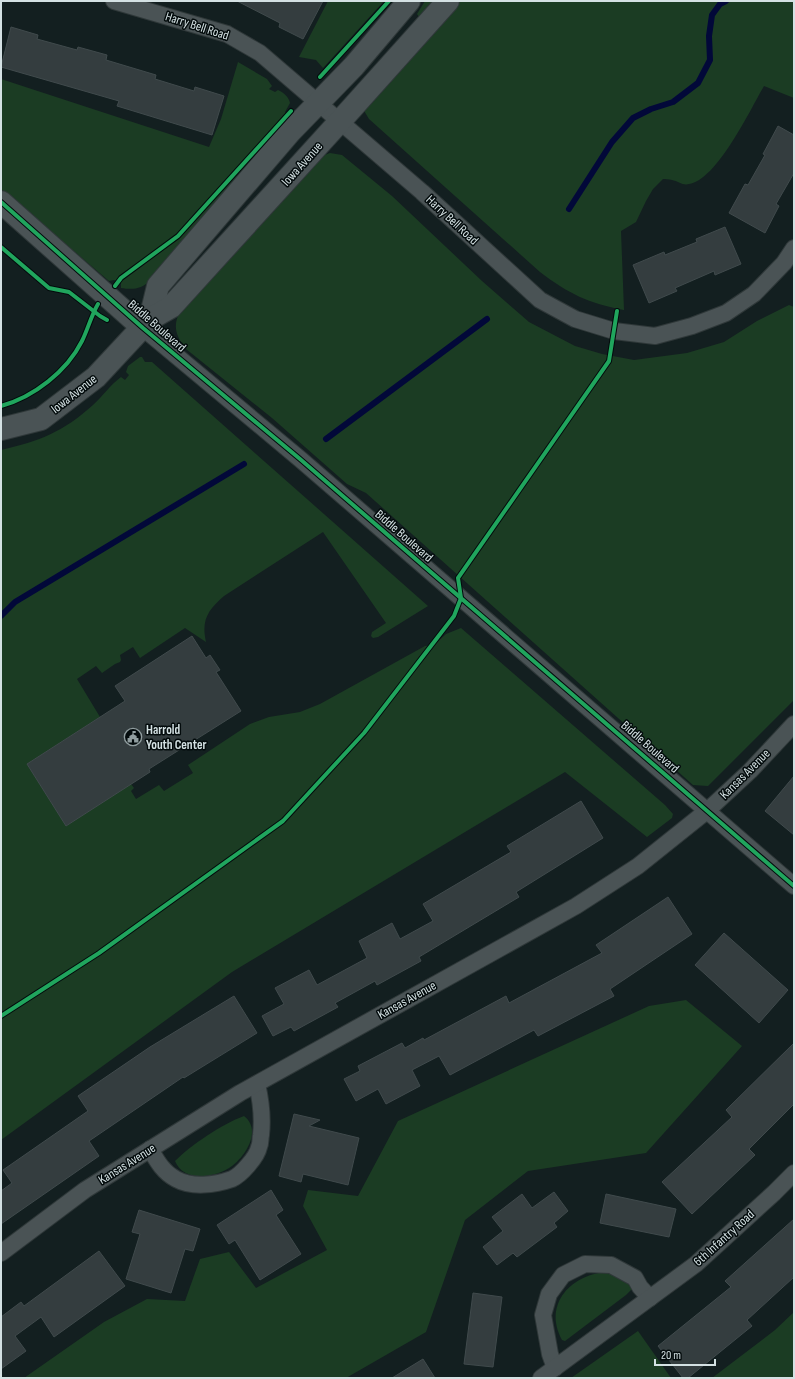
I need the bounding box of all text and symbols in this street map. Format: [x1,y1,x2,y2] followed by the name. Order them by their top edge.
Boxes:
[163,8,231,44] street label: Harry Bell Road
[278,139,326,189] street label: Iowa Avenue
[422,192,482,248] street label: Harry Bell Road
[125,296,189,356] street label: Biddle Boulevard
[48,371,100,417] street label: Iowa Avenue
[372,506,436,566] street label: Biddle Boulevard
[618,717,682,777] street label: Biddle Boulevard
[146,722,206,753] place label: Harrold Youth Center
[123,727,143,747] public building icon: Harrold Youth Center
[717,746,773,802] street label: Kansas Avenue
[375,977,439,1023] street label: Kansas Avenue
[95,1140,159,1188] street label: Kansas Avenue
[690,1207,758,1269] street label: 6th Infantry Road
[655,1341,715,1367] scale bar
[661,1348,681,1363] text: 20 m

